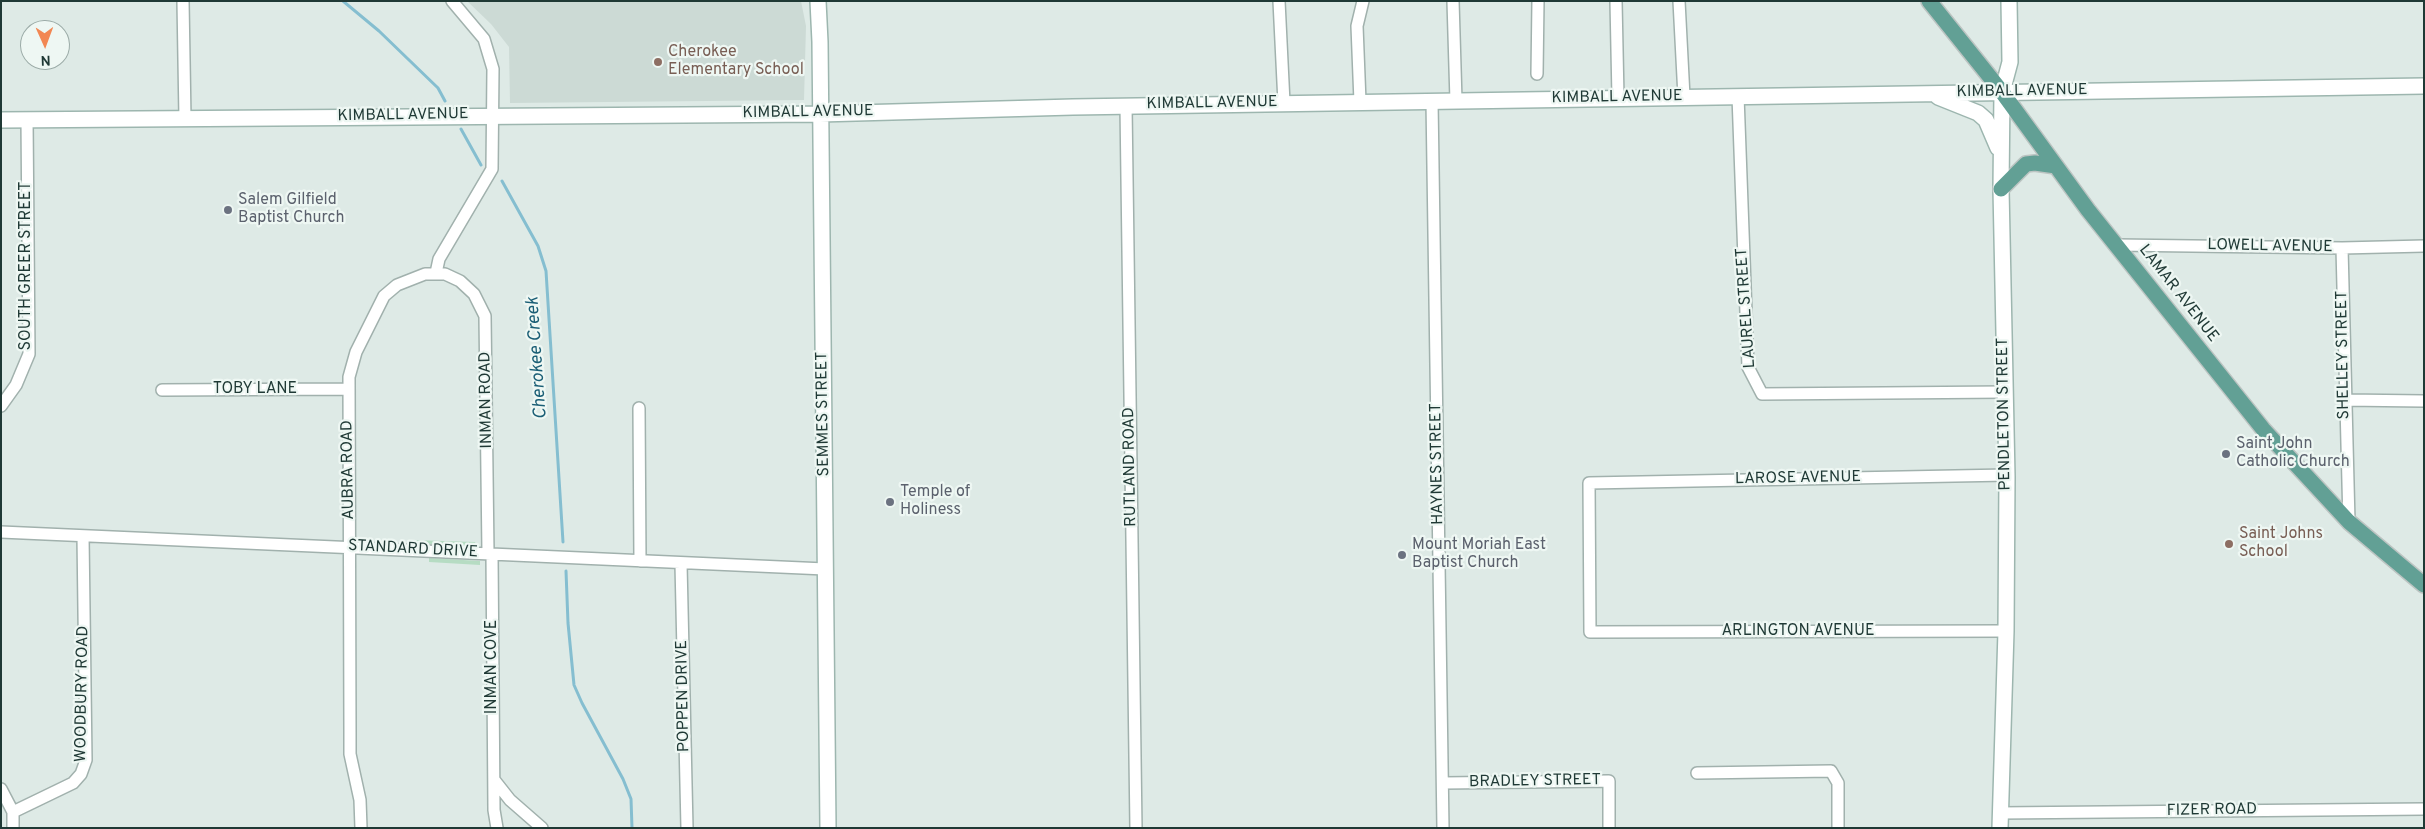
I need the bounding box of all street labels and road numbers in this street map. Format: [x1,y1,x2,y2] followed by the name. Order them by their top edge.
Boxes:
[1956,81,2088,103] street label: KIMBALL AVENUE
[1551,87,1683,109] street label: KIMBALL AVENUE
[1146,93,1278,115] street label: KIMBALL AVENUE
[742,102,874,124] street label: KIMBALL AVENUE
[337,105,469,127] street label: KIMBALL AVENUE
[17,181,37,351] street label: SOUTH GREER STREET
[2207,236,2333,258] street label: LOWELL AVENUE
[2134,242,2222,346] street label: LAMAR AVENUE
[1733,247,1761,369] street label: LAUREL STREET
[2333,290,2355,420] street label: SHELLEY STREET
[1994,337,2016,491] street label: PENDLETON STREET
[477,351,497,449] street label: INMAN ROAD
[813,351,835,477] street label: SEMMES STREET
[213,380,297,400] street label: TOBY LANE
[1427,403,1449,525] street label: HAYNES STREET
[1120,407,1142,527] street label: RUTLAND ROAD
[339,420,359,520] street label: AUBRA ROAD
[1735,468,1861,490] street label: LAROSE AVENUE
[347,537,479,563] street label: STANDARD DRIVE
[483,620,503,714] street label: INMAN COVE
[1722,622,1874,642] street label: ARLINGTON AVENUE
[72,626,94,762] street label: WOODBURY ROAD
[673,640,695,752] street label: POPPEN DRIVE
[1469,771,1601,793] street label: BRADLEY STREET
[2167,801,2257,821] street label: FIZER ROAD

